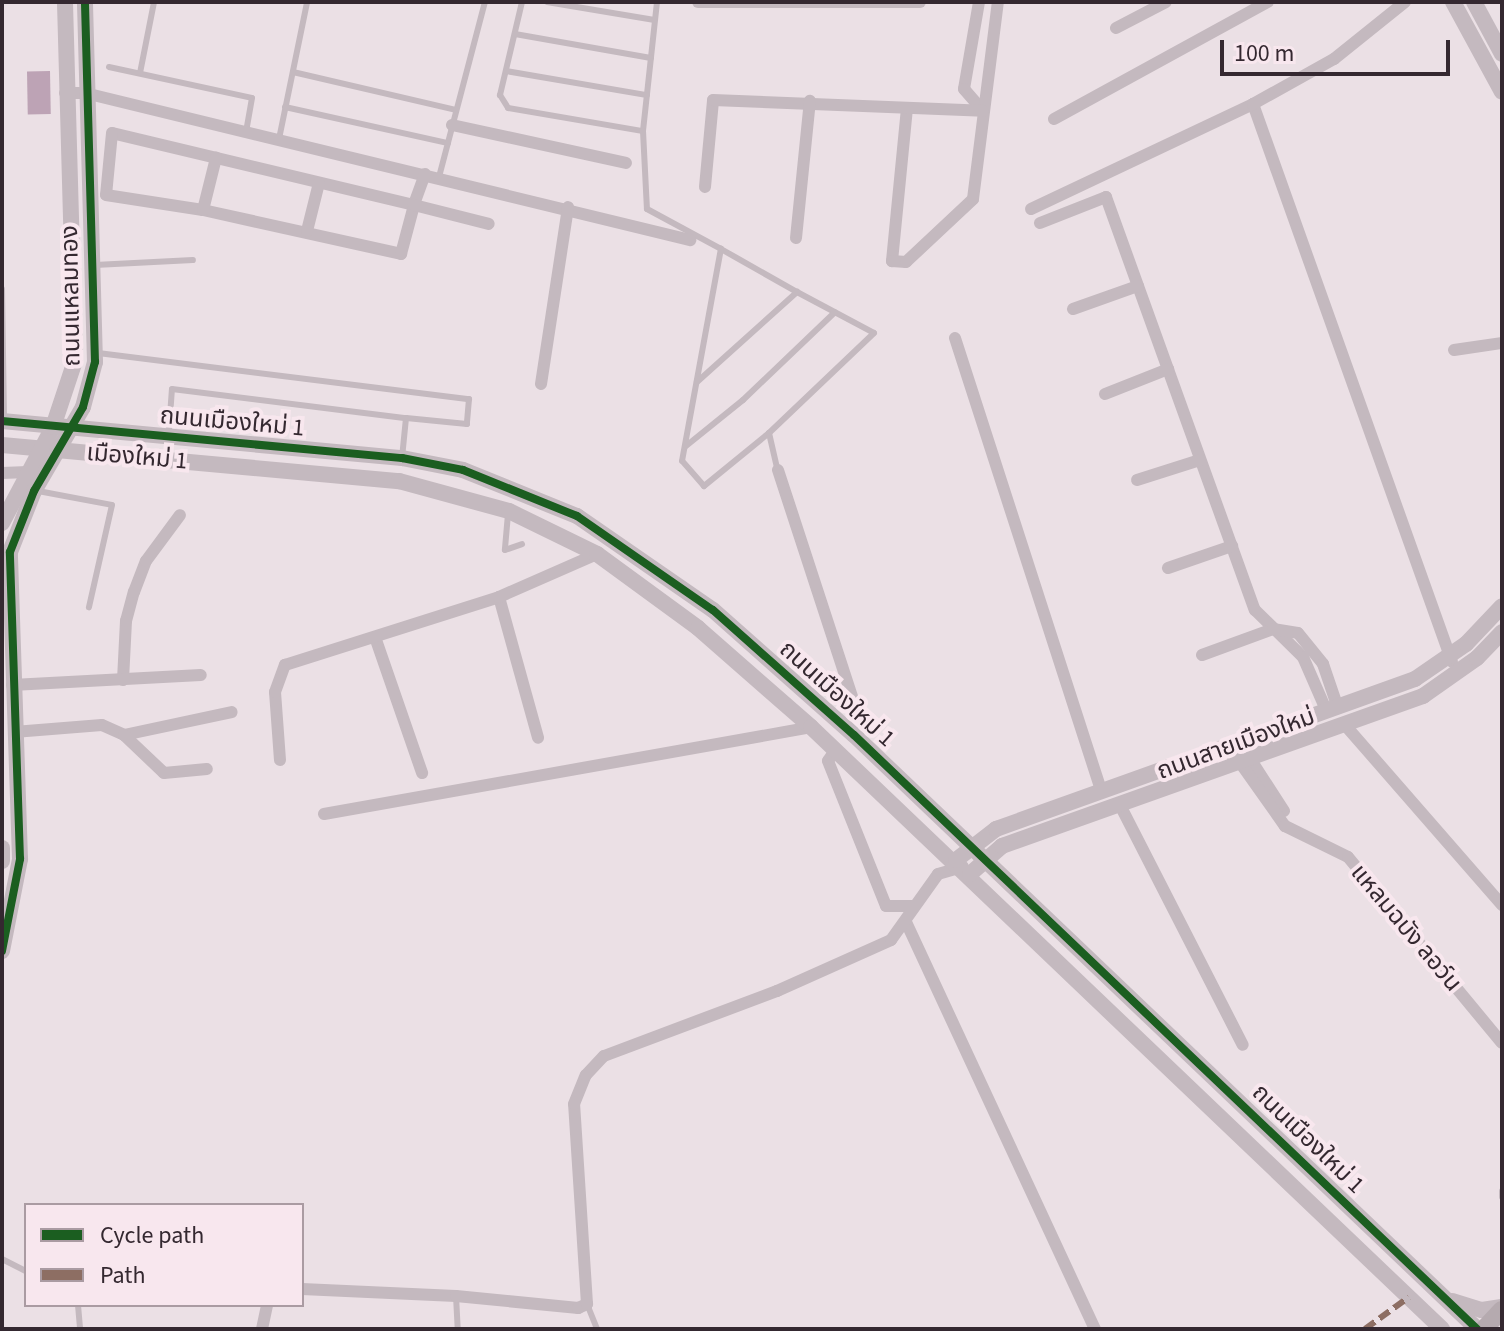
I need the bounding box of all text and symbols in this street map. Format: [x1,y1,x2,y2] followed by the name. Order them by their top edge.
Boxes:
[1224,24,1454,74] scale bar
[1234,36,1294,71] text: 100 m
[55,225,87,367] street label: ถนนแหลมทอง
[159,401,305,443] street label: ถนนเมืองใหม่ 1
[85,438,189,476] street label: เมืองใหม่ 1
[774,635,900,753] street label: ถนนเมืองใหม่ 1
[1153,702,1319,786] street label: ถนนสายเมืองใหม่
[1345,859,1467,997] street label: แหลมฉบัง ลอว์น
[1246,1078,1370,1200] street label: ถนนเมืองใหม่ 1
[24,1203,304,1307] legend
[100,1218,204,1253] text: Cycle path
[100,1258,146,1293] text: Path

